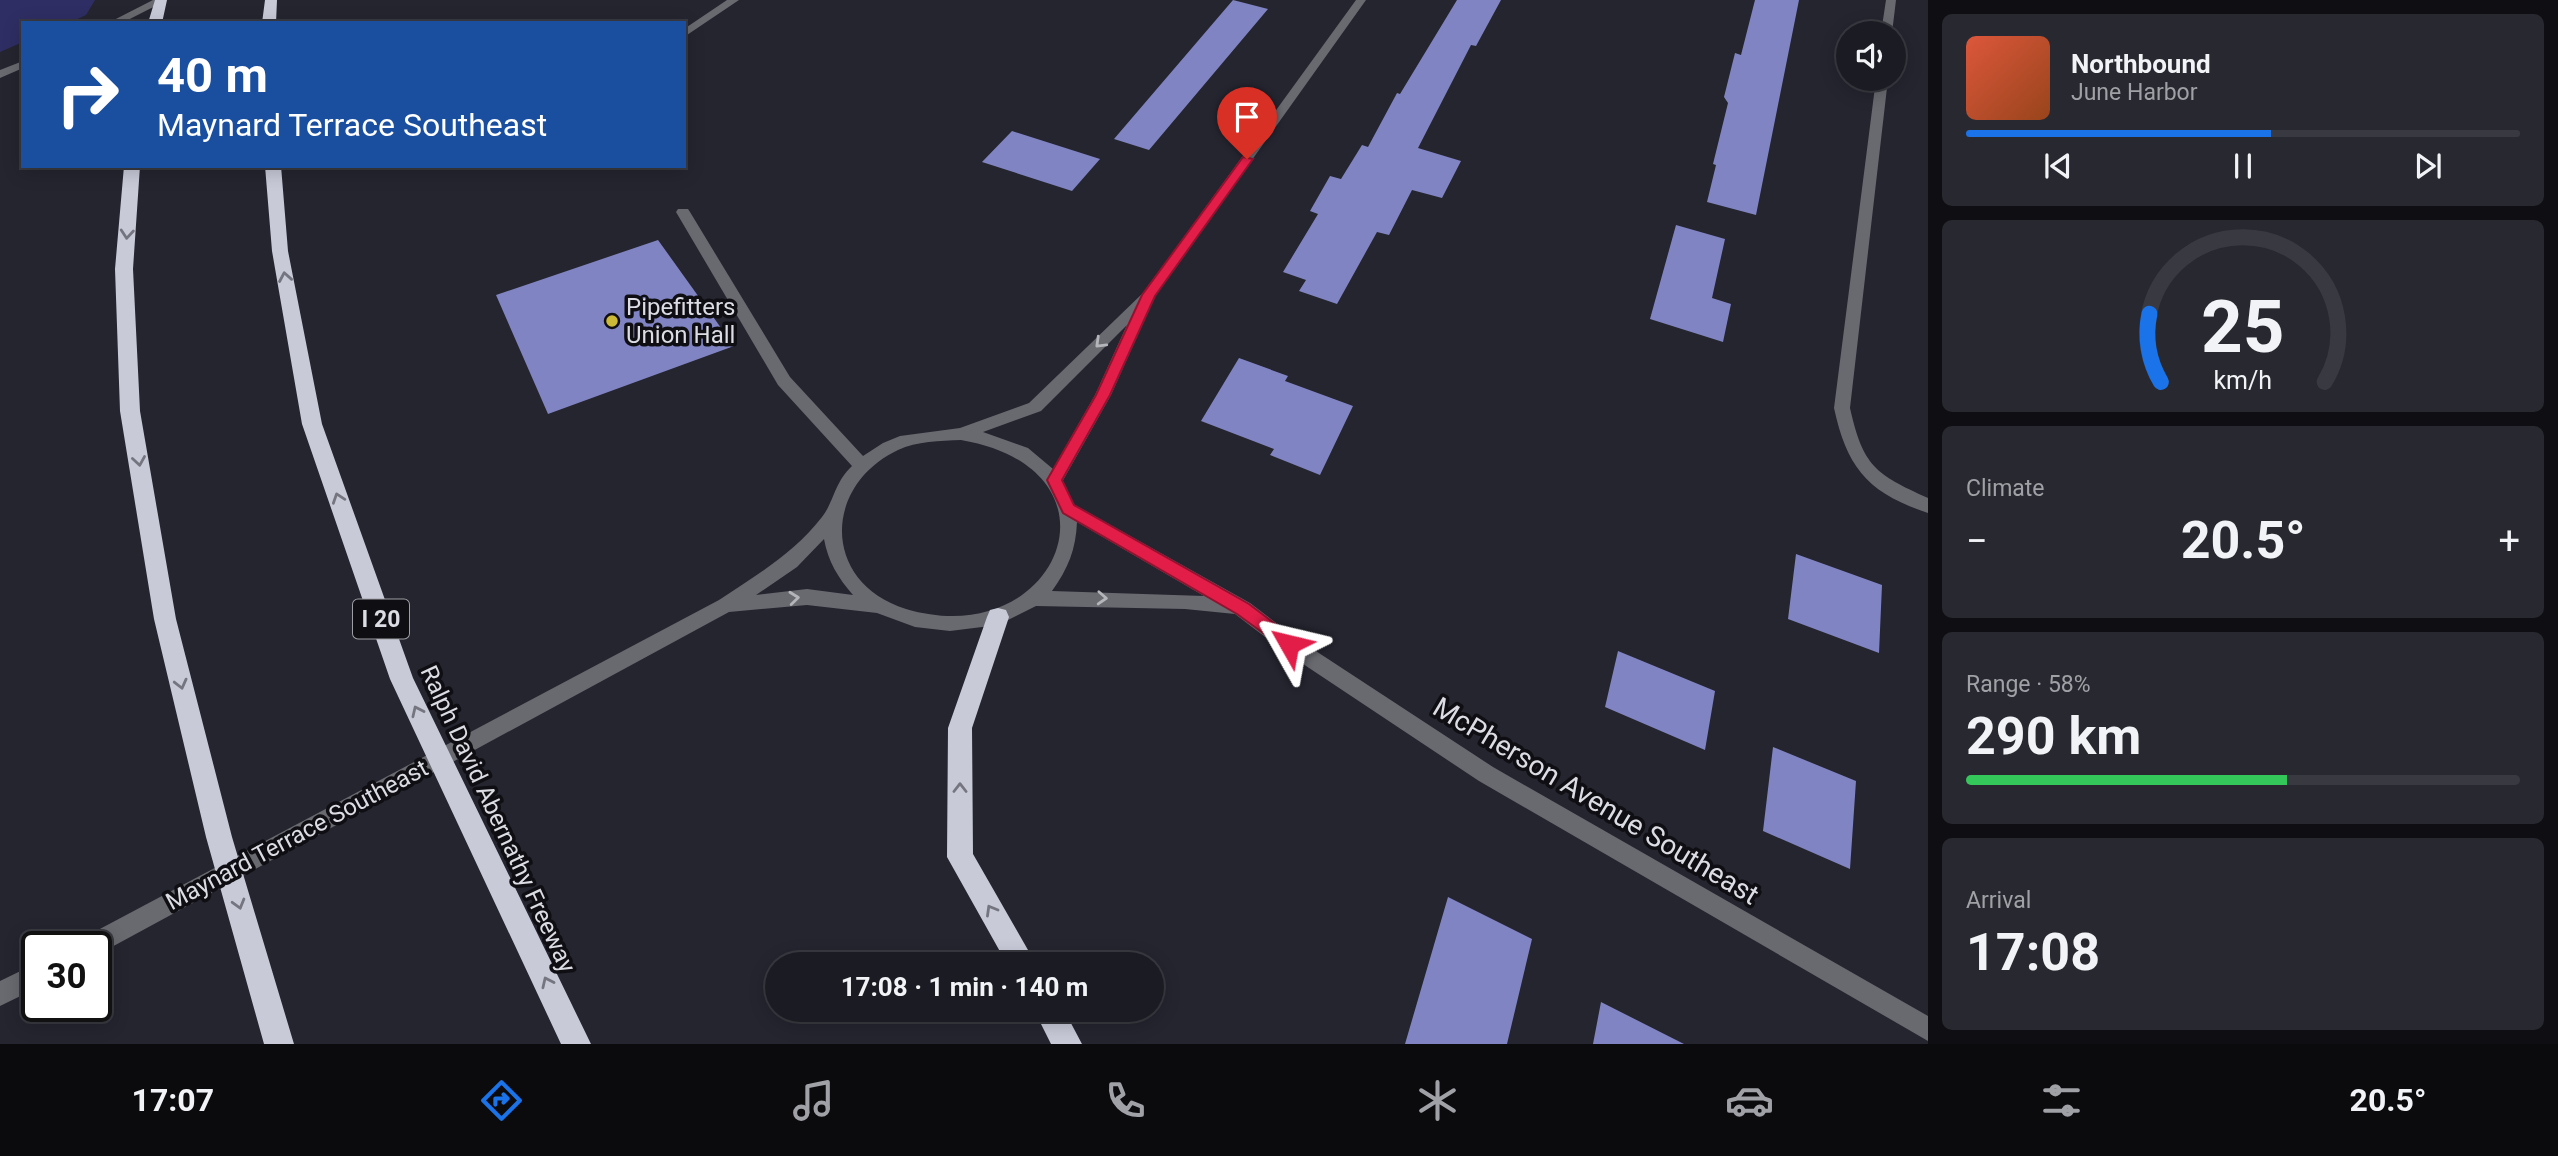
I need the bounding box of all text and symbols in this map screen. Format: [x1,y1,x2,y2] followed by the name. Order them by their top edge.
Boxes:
[1836,21,1906,91] map controls
[1836,21,1906,91] button: sound
[157,47,268,104] text: 40 m
[42,49,133,140] icon: right
[2071,49,2211,79] text: Northbound
[2071,79,2198,106] text: June Harbor
[1217,87,1277,159] pin
[1228,98,1266,136] icon: arrive
[157,106,547,144] text: Maynard Terrace Southeast
[2039,147,2077,185] icon: previous
[2224,147,2262,185] icon: pause
[2409,147,2447,185] icon: next
[120,229,135,240] one-way arrow
[278,271,293,283] one-way arrow
[2201,284,2285,370] text: 25
[626,293,735,349] place label: Pipefitters Union Hall
[604,313,620,329] marker: Pipefitters Union Hall
[1095,335,1108,348] one-way arrow
[2214,366,2272,395] text: km/h
[131,455,146,467] one-way arrow
[1966,475,2045,502] text: Climate
[332,492,346,504] one-way arrow
[2181,510,2306,571] text: 20.5°
[1966,519,1988,563] text: −
[2498,519,2520,563] text: +
[1097,590,1108,605] one-way arrow
[789,591,800,606] one-way arrow
[353,600,409,638] road number: I 20
[1252,607,1326,681] position arrow
[414,661,582,977] street label: Ralph David Abernathy Freeway
[1966,671,2091,698] text: Range · 58%
[173,678,187,690] one-way arrow
[1427,691,1765,911] street label: McPherson Avenue Southeast
[411,706,425,718] one-way arrow
[1966,706,2141,767] text: 290 km
[161,754,433,916] street label: Maynard Terrace Southeast
[952,783,968,793] one-way arrow
[1966,887,2031,914] text: Arrival
[230,898,245,910] one-way arrow
[986,905,999,918] one-way arrow
[1966,922,2100,983] text: 17:08
[21,931,112,1022] speed limit sign: 30
[841,972,1088,1002] text: 17:08 · 1 min · 140 m
[541,977,555,989] one-way arrow
[477,1076,526,1125] icon: directions
[789,1076,838,1125] icon: music
[1101,1076,1150,1125] icon: phone
[1413,1076,1462,1125] icon: climate
[1725,1076,1774,1125] icon: car
[2037,1076,2086,1125] icon: filters
[132,1081,214,1119] text: 17:07
[2350,1081,2426,1119] text: 20.5°

